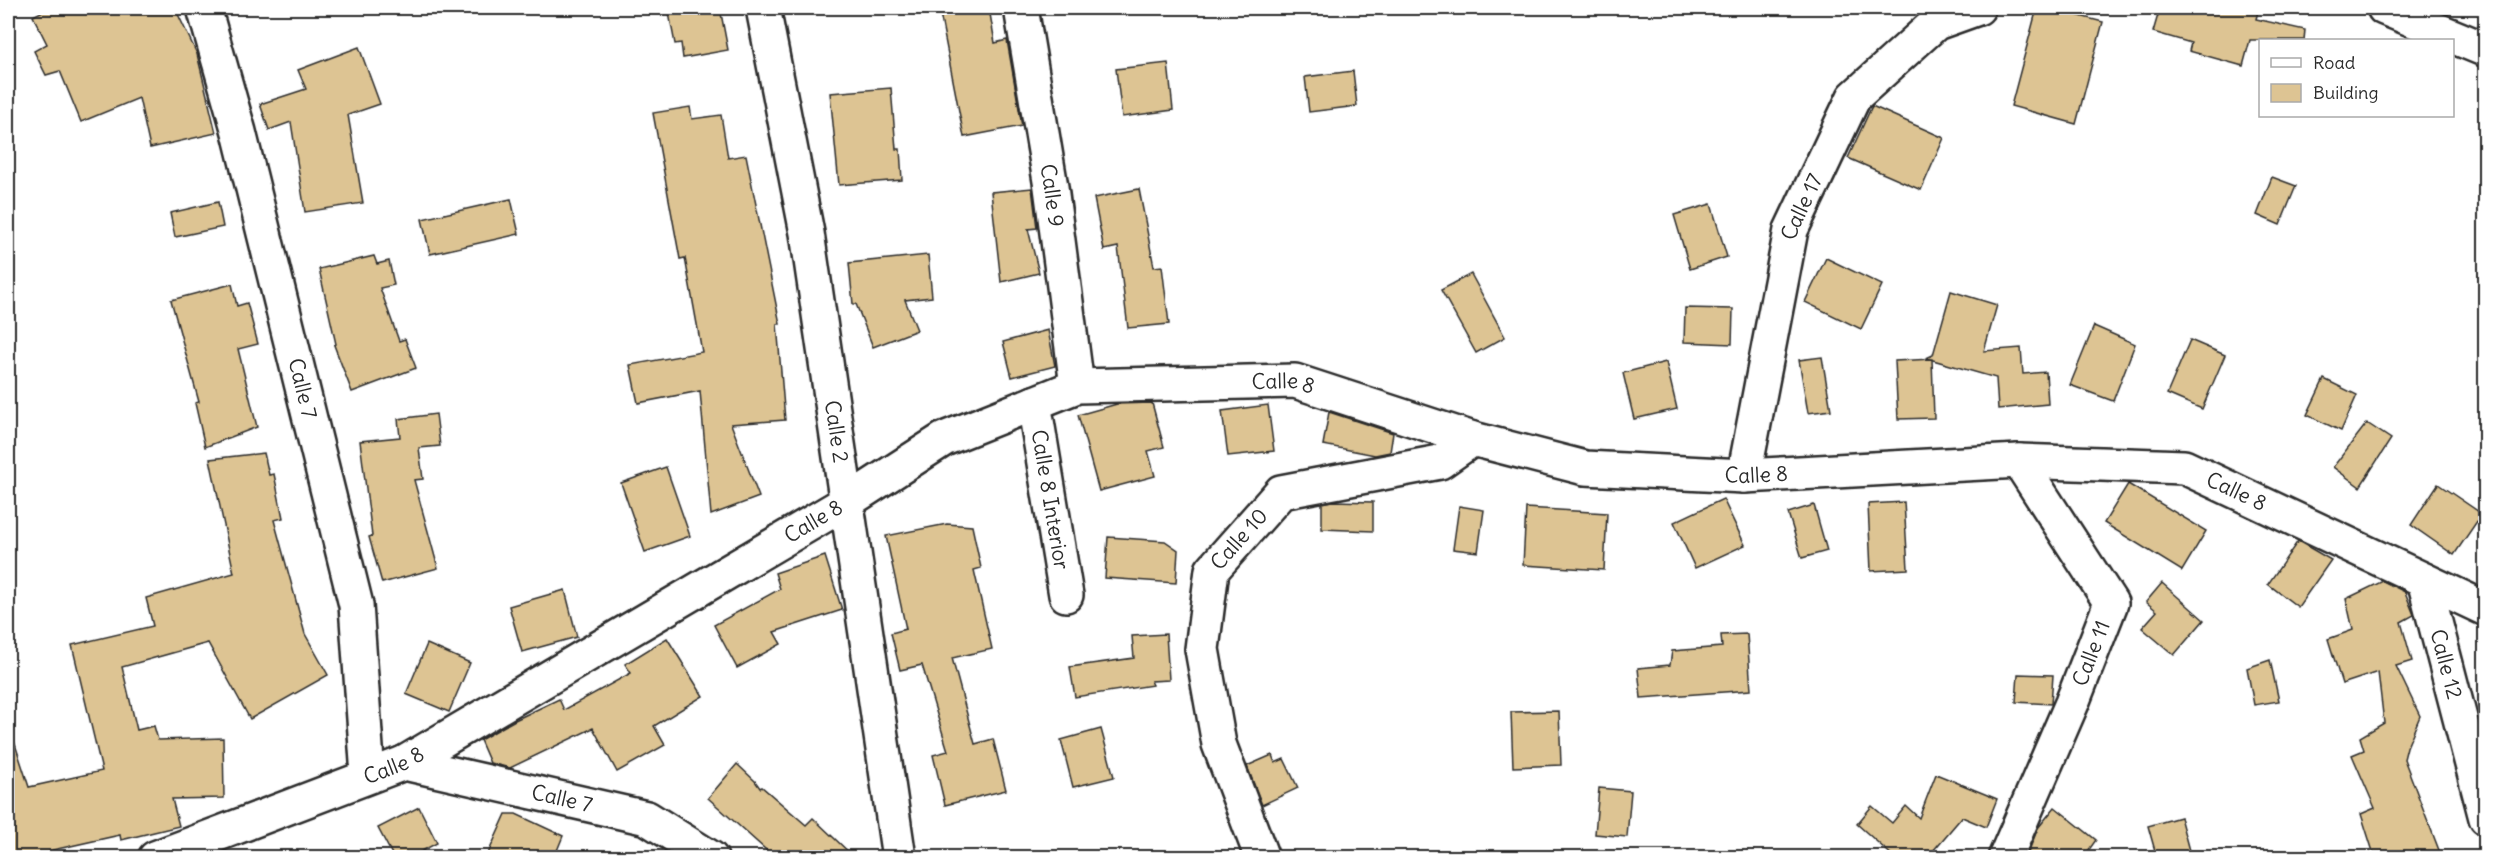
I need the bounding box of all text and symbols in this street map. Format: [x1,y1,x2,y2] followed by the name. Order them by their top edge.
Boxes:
[2259,39,2454,117] legend
[2313,51,2356,74] text: Road
[2313,81,2378,104] text: Building
[1034,162,1070,229] street label: Calle 9
[1775,169,1829,242] street label: Calle 17
[282,355,323,422] street label: Calle 7
[1251,367,1319,400] street label: Calle 8
[819,398,855,465] street label: Calle 2
[1026,428,1076,572] street label: Calle 8 Interior
[1724,460,1789,489] street label: Calle 8
[2202,465,2271,517] street label: Calle 8
[779,493,848,549] street label: Calle 8
[1204,502,1273,575] street label: Calle 10
[2066,617,2116,690] street label: Calle 11
[2424,626,2468,702] street label: Calle 12
[360,740,429,790] street label: Calle 8
[529,778,595,818] street label: Calle 7

